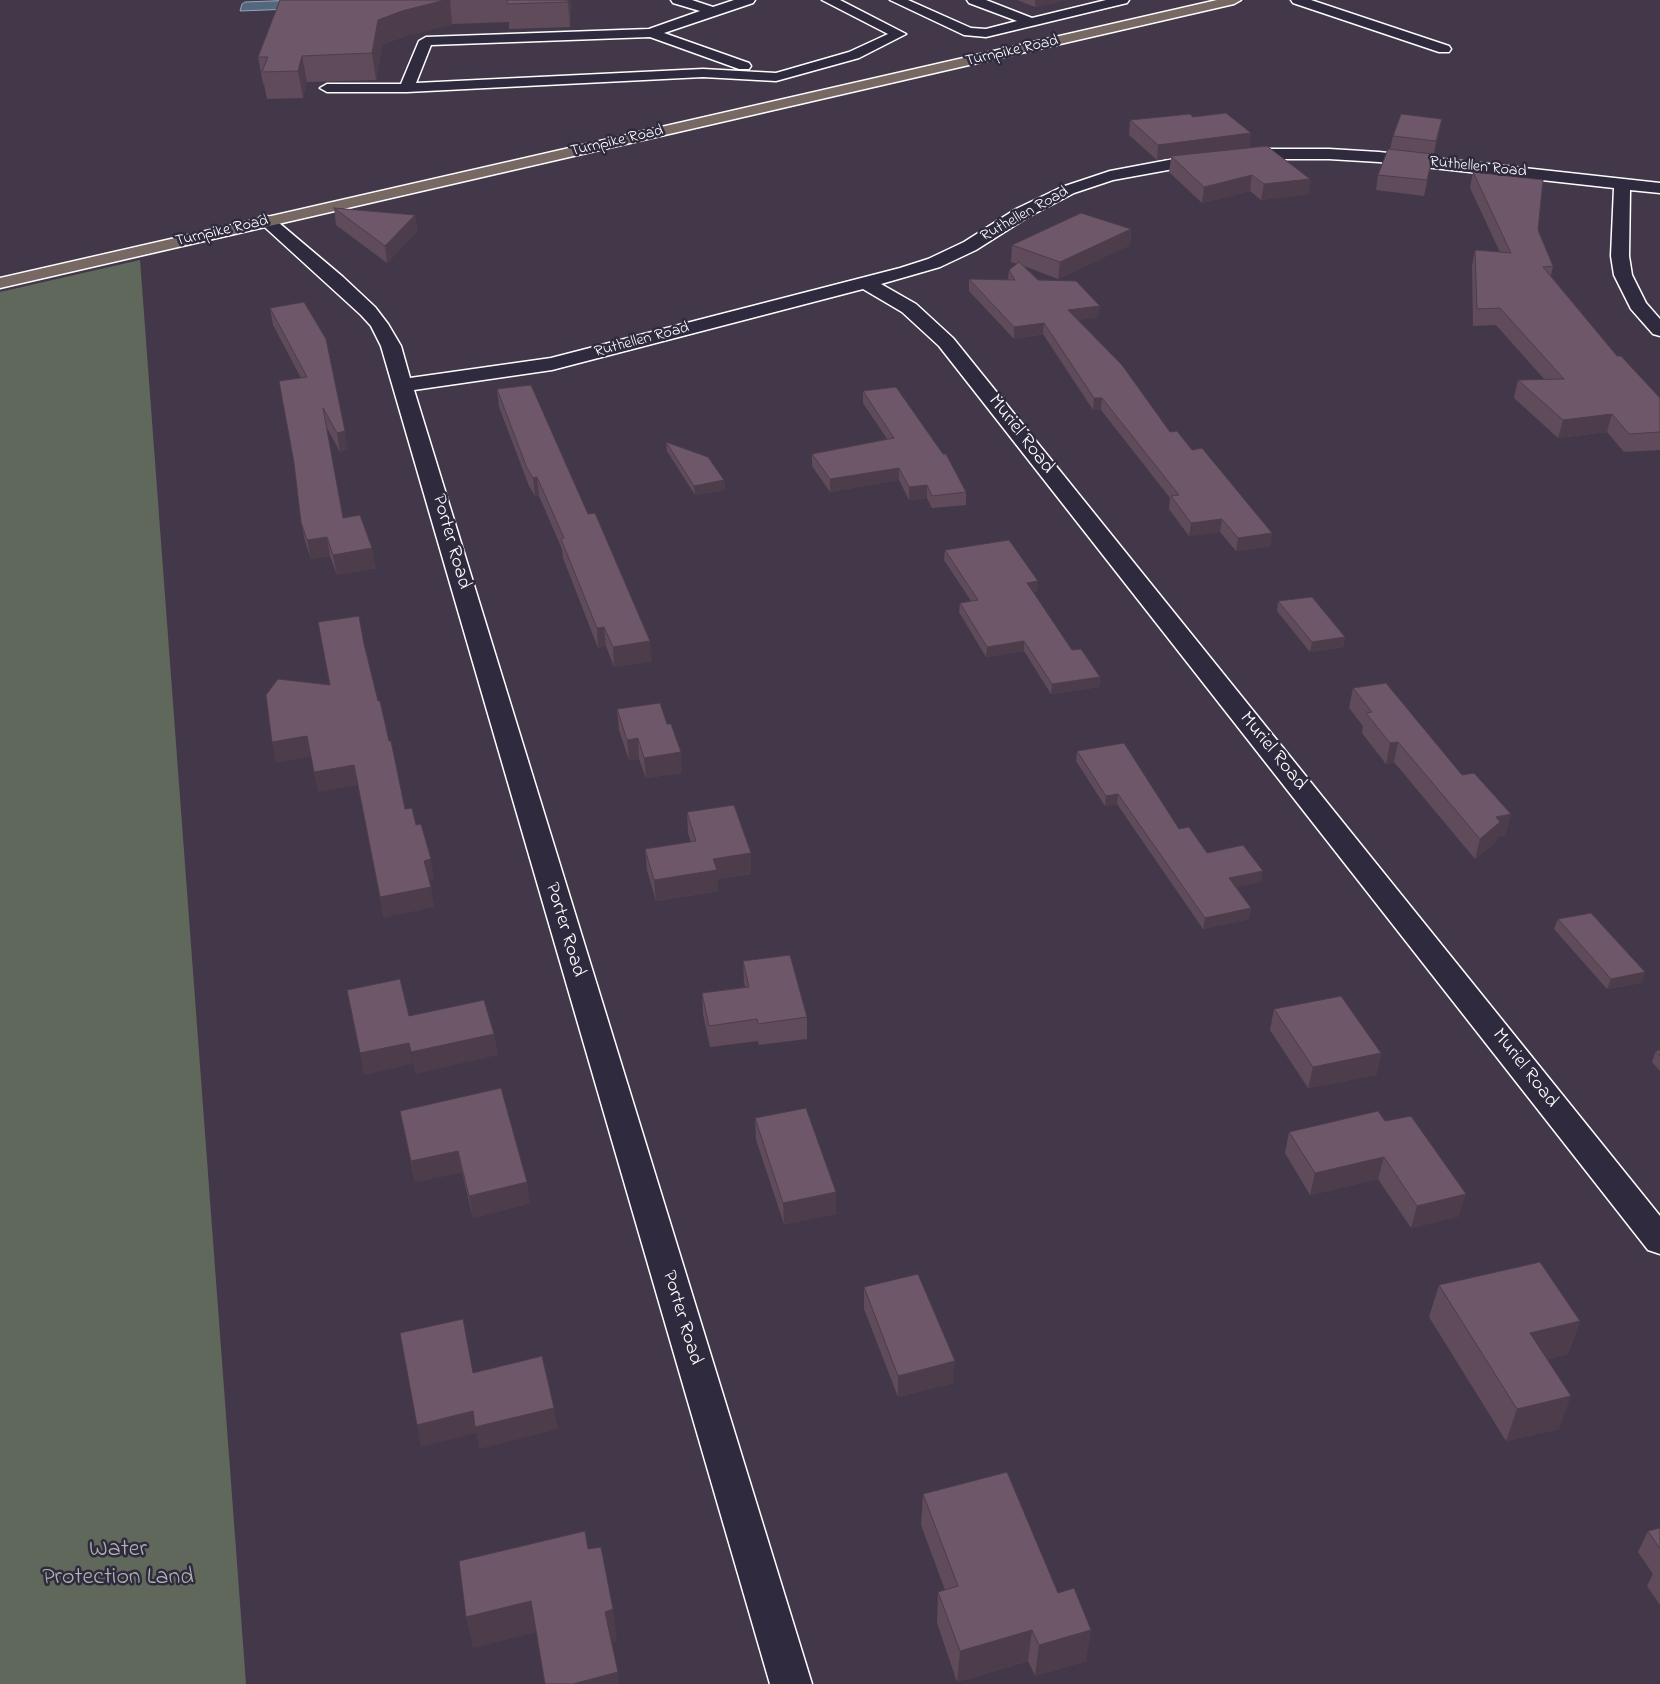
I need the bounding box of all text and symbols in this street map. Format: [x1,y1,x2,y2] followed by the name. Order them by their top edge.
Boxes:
[964,32,1060,72] street label: Turnpike Road
[569,122,665,162] street label: Turnpike Road
[1429,153,1527,183] street label: Ruthellen Road
[978,183,1072,247] street label: Ruthellen Road
[174,212,270,252] street label: Turnpike Road
[593,319,691,363] street label: Ruthellen Road
[982,391,1058,479] street label: Muriel Road
[425,492,475,592] street label: Porter Road
[1233,708,1311,796] street label: Muriel Road
[538,880,590,980] street label: Porter Road
[1486,1025,1562,1113] street label: Muriel Road
[655,1268,707,1368] street label: Porter Road
[42,1537,194,1593] park label: Water Protection Land

